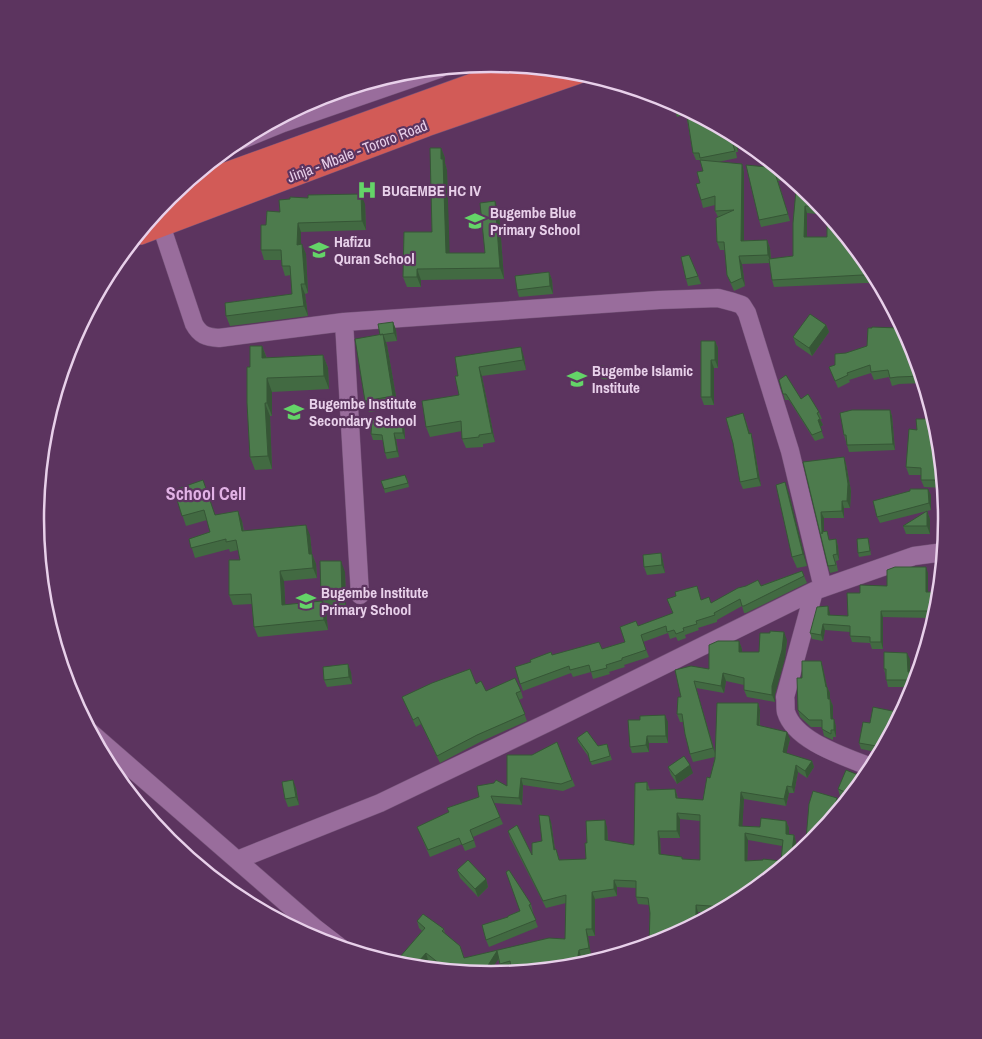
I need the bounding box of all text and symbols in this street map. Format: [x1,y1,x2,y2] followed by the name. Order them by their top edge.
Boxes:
[284,115,430,187] street label: Jinja - Mbale - Tororo Road
[356,179,378,201] hospital icon: BUGEMBE HC IV
[382,180,482,201] place label: BUGEMBE HC IV
[490,202,580,240] place label: Bugembe Blue Primary School
[464,210,486,232] school or university icon: Bugembe Blue Primary School
[334,231,415,269] place label: Hafizu Quran School
[308,239,330,261] school or university icon: Hafizu Quran School
[592,360,693,398] place label: Bugembe Islamic Institute
[566,368,588,390] school or university icon: Bugembe Islamic Institute
[309,393,416,431] place label: Bugembe Institute Secondary School
[283,401,305,423] school or university icon: Bugembe Institute Secondary School
[166,481,246,506] district label: School Cell
[321,582,428,620] place label: Bugembe Institute Primary School
[295,590,317,612] school or university icon: Bugembe Institute Primary School

